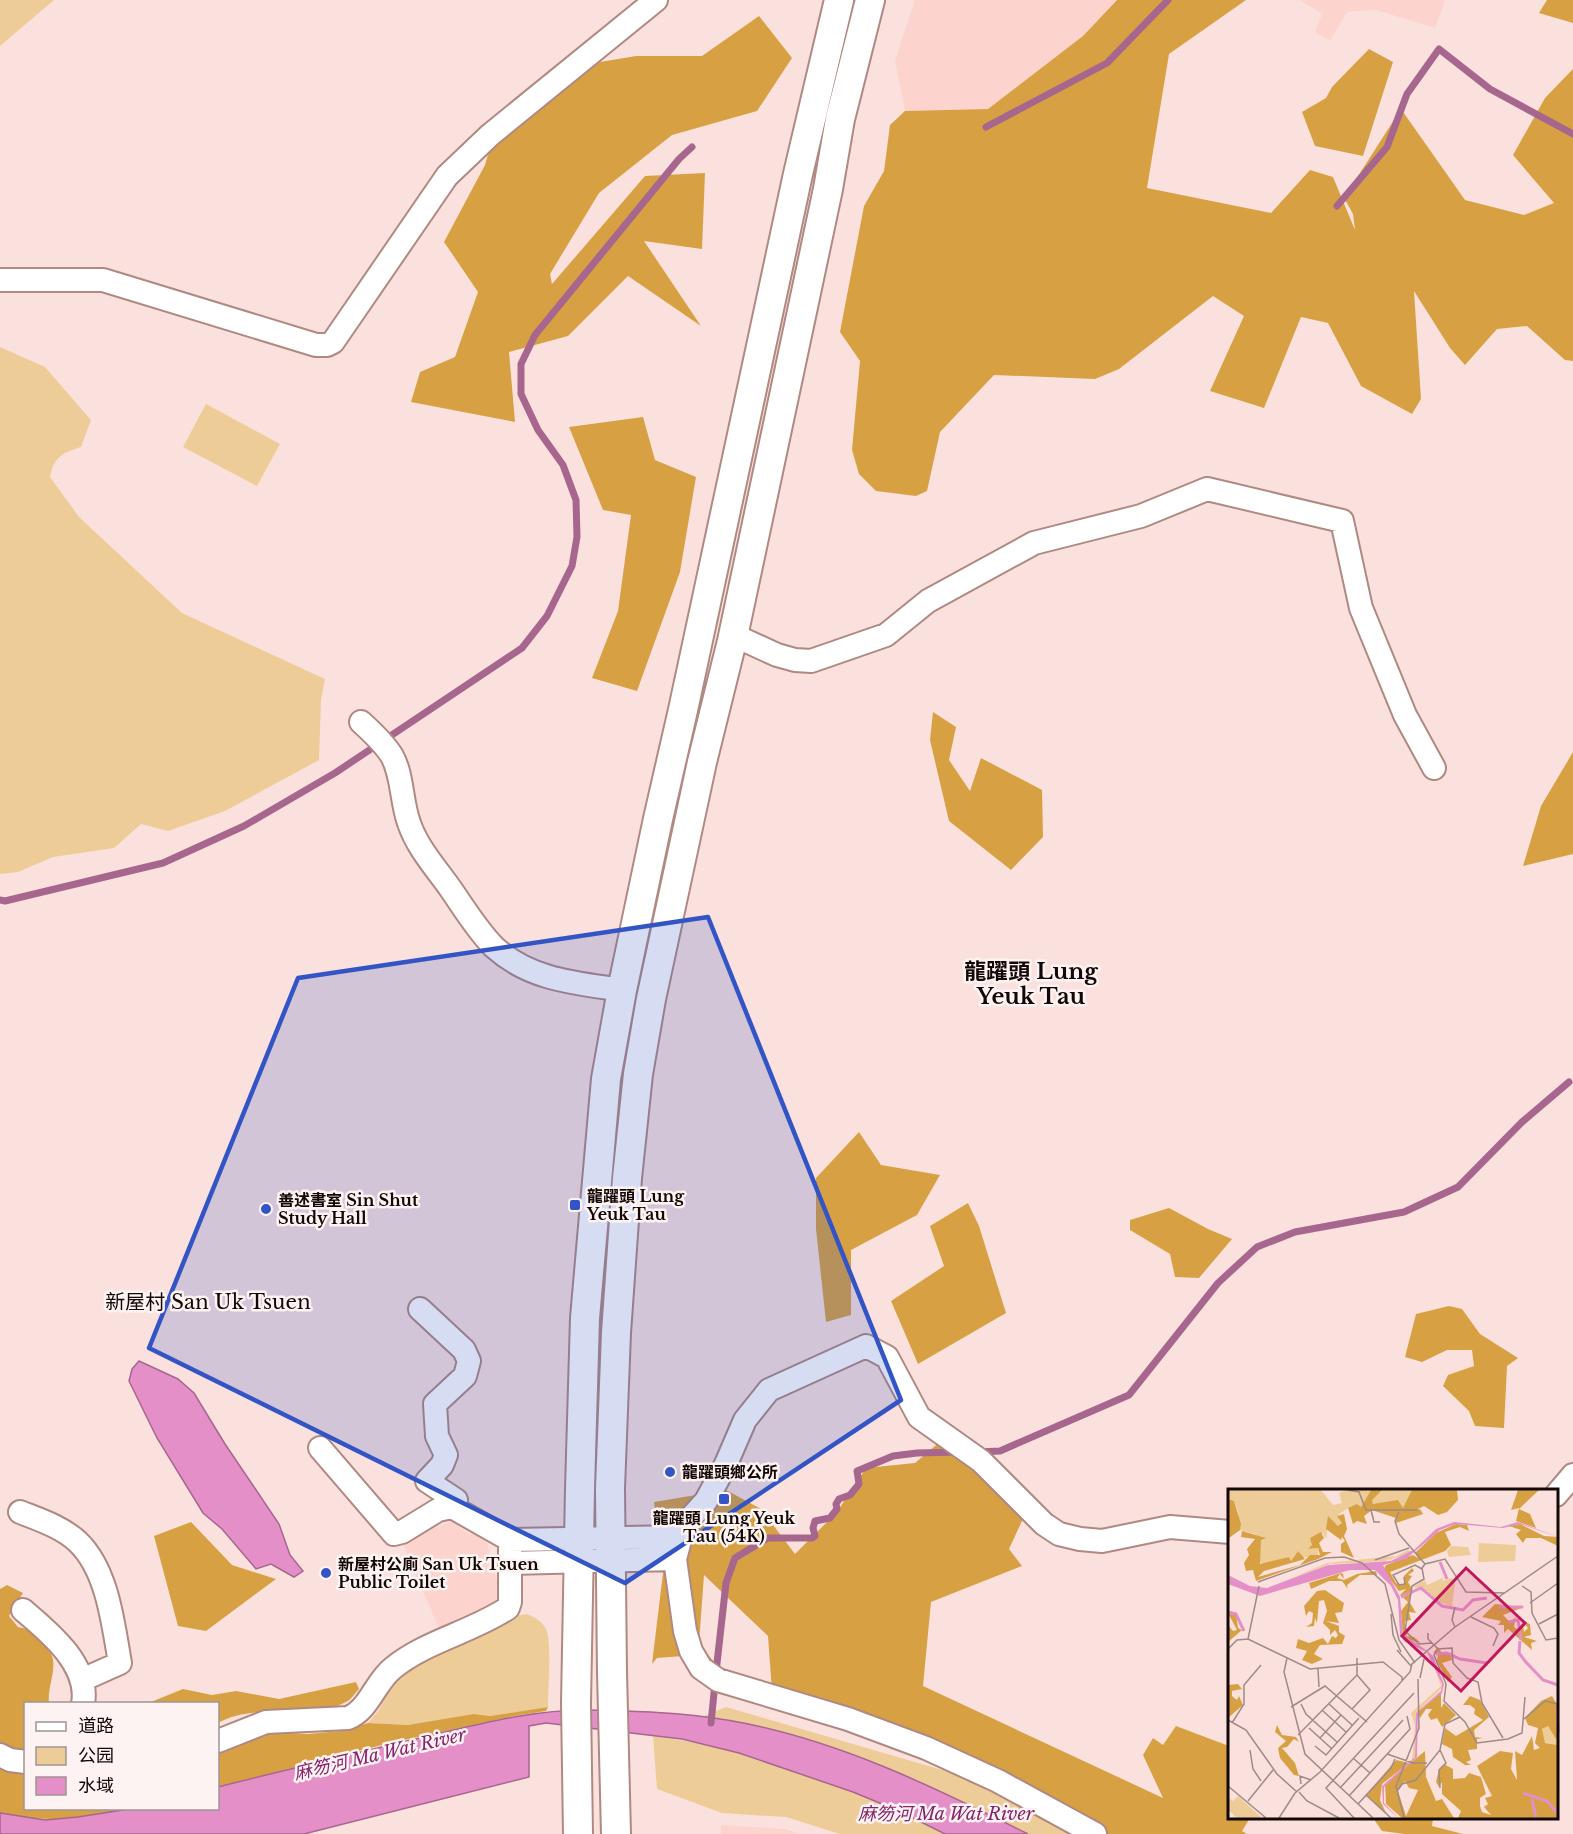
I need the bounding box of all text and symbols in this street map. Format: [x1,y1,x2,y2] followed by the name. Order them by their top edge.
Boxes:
[964,958,1098,1010] district label: 龍躍頭 Lung Yeuk Tau
[586,1186,685,1224] place label: 龍躍頭 Lung Yeuk Tau
[278,1190,419,1228] place label: 善述書室 Sin Shut Study Hall
[568,1198,582,1212] marker: 龍躍頭 Lung Yeuk Tau
[259,1202,273,1216] marker: 善述書室 Sin Shut Study Hall
[105,1290,311,1314] district label: 新屋村 San Uk Tsuen
[682,1462,778,1482] place label: 龍躍頭鄉公所
[663,1465,677,1479] marker: 龍躍頭鄉公所
[1228,1489,1558,1819] inset map
[717,1492,731,1506] marker: 龍躍頭 Lung Yeuk Tau (54K)
[653,1508,796,1546] place label: 龍躍頭 Lung Yeuk Tau (54K)
[338,1554,539,1592] place label: 新屋村公廁 San Uk Tsuen Public Toilet
[319,1566,333,1580] marker: 新屋村公廁 San Uk Tsuen Public Toilet
[24,1702,219,1810] legend
[78,1715,114,1737] text: 道路
[292,1723,469,1785] water label: 麻笏河 Ma Wat River
[78,1745,114,1767] text: 公园
[78,1775,114,1797] text: 水域
[858,1803,1035,1825] water label: 麻笏河 Ma Wat River

